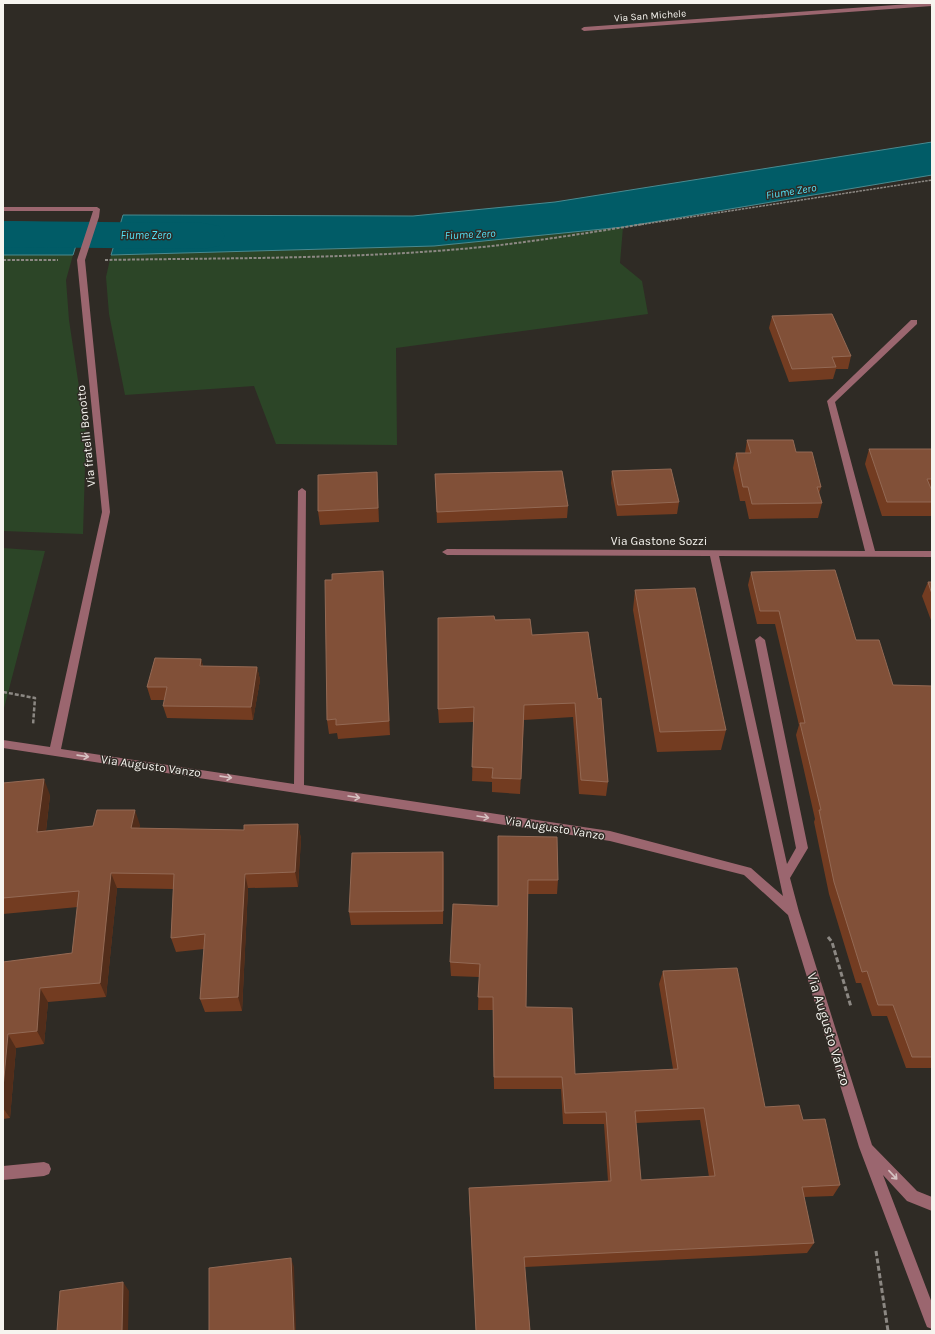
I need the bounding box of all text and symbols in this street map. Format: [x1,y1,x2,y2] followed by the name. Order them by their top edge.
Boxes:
[614,7,686,25] street label: Via San Michele
[765,181,818,202] water label: Fiume Zero
[444,227,496,242] water label: Fiume Zero
[121,229,172,242] water label: Fiume Zero
[74,385,98,487] street label: Via fratelli Bonotto
[611,534,707,548] street label: Via Gastone Sozzi
[76,752,89,760] one-way arrow
[100,752,202,780] street label: Via Augusto Vanzo
[219,773,232,781] one-way arrow
[347,793,360,801] one-way arrow
[476,813,489,821] one-way arrow
[504,813,606,843] street label: Via Augusto Vanzo
[803,971,854,1088] street label: Via Augusto Vanzo
[888,1170,897,1180] one-way arrow

